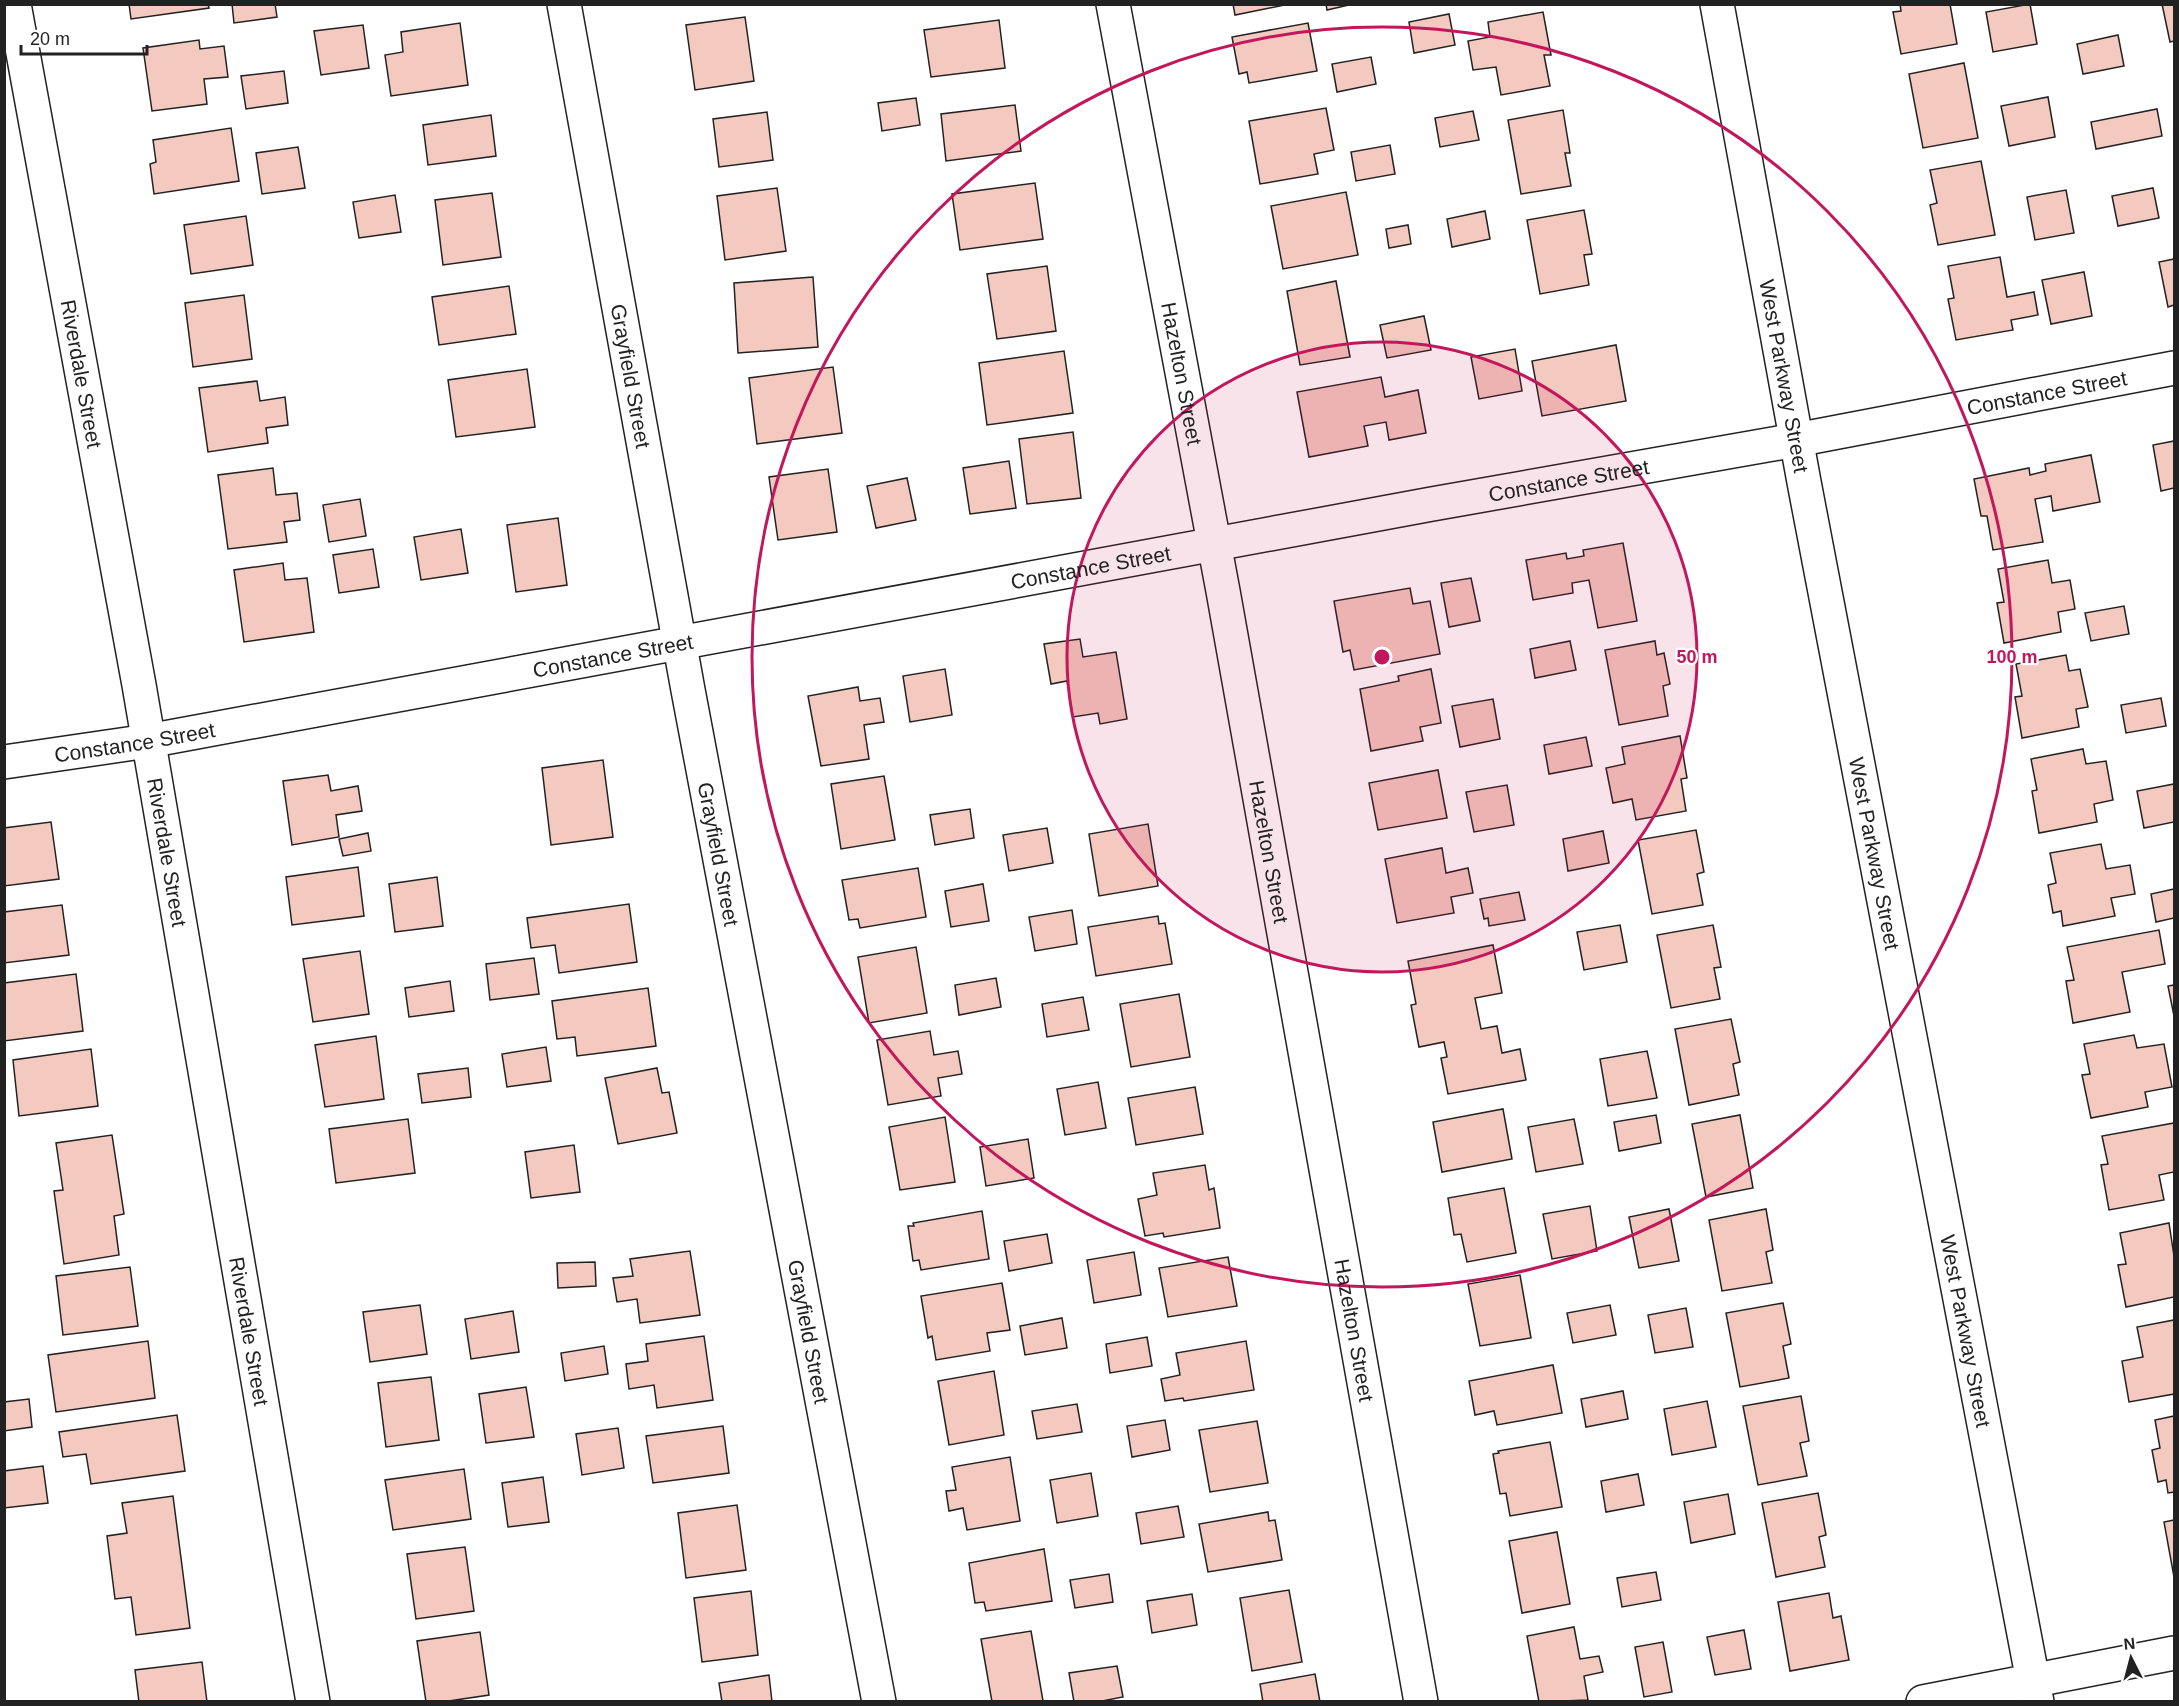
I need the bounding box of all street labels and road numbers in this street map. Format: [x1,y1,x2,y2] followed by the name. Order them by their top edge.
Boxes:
[1756,278,1814,474] street label: West Parkway Street
[57,298,107,450] street label: Riverdale Street
[1158,300,1207,447] street label: Hazelton Street
[607,302,656,450] street label: Grayfield Street
[1965,366,2129,419] street label: Constance Street
[1487,455,1651,505] street label: Constance Street
[1009,541,1173,593] street label: Constance Street
[531,629,695,681] street label: Constance Street
[53,717,217,766] street label: Constance Street
[1845,755,1905,952] street label: West Parkway Street
[144,776,192,929] street label: Riverdale Street
[1245,778,1294,925] street label: Hazelton Street
[694,780,744,928] street label: Grayfield Street
[1936,1232,1996,1429] street label: West Parkway Street
[226,1255,274,1408] street label: Riverdale Street
[1331,1257,1379,1404] street label: Hazelton Street
[784,1258,834,1406] street label: Grayfield Street

